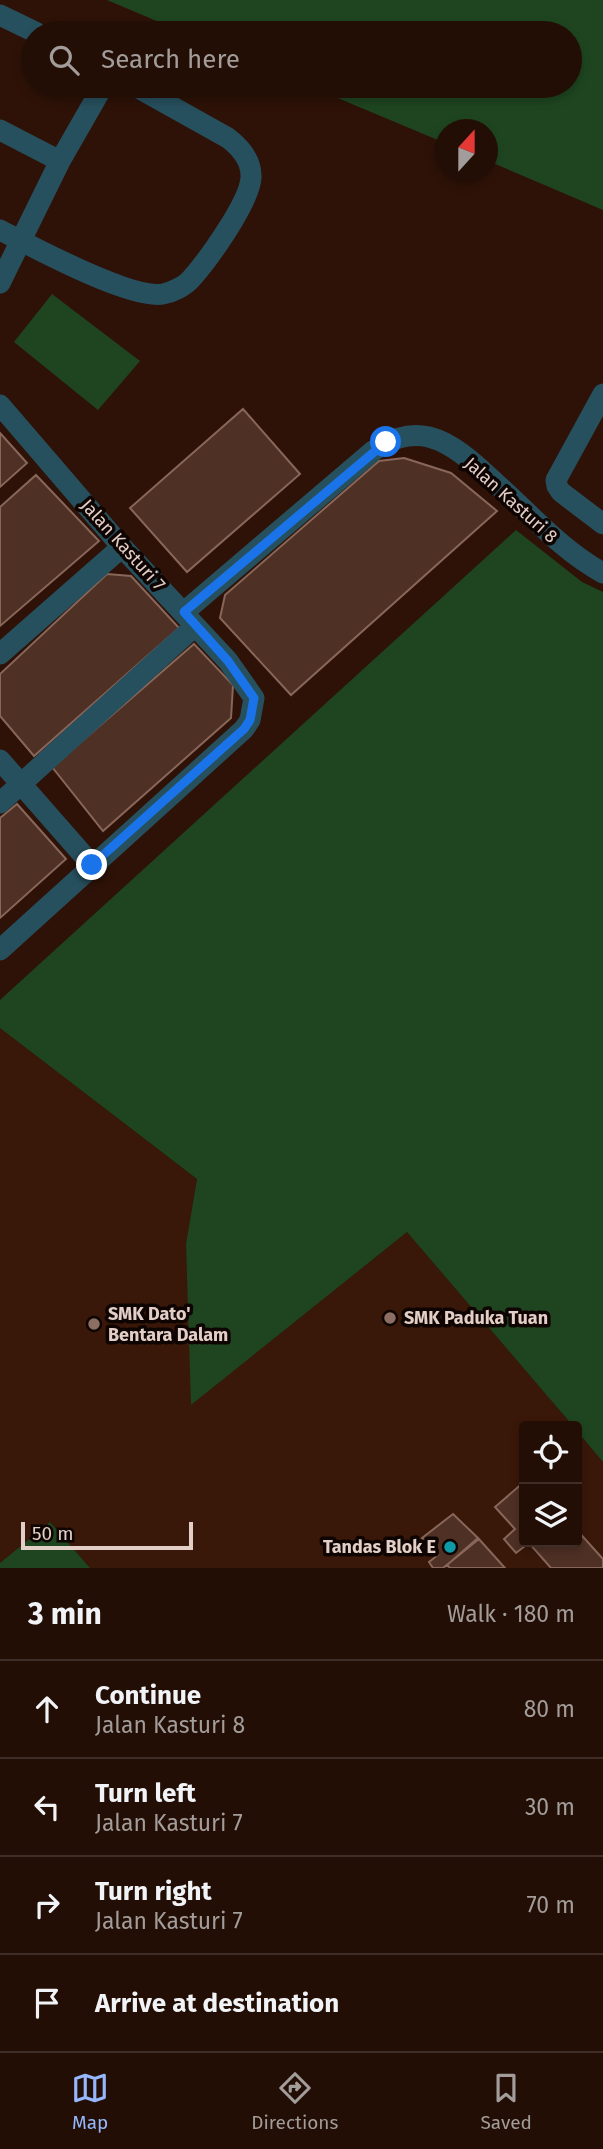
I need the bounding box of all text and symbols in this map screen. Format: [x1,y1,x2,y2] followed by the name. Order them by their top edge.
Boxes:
[21,21,582,98] search box
[45,41,83,79] icon: search
[101,44,240,75] text: Search here
[435,119,498,182] north arrow
[370,426,401,457] route start
[460,452,562,548] street label: Jalan Kasturi 8
[76,495,170,595] street label: Jalan Kasturi 7
[76,849,107,880] route end
[108,1303,228,1346] place label: SMK Dato' Bentara Dalam
[404,1307,548,1329] place label: SMK Paduka Tuan
[382,1310,398,1326] marker: SMK Paduka Tuan
[86,1316,102,1332] marker: SMK Dato' Bentara Dalam
[519,1421,582,1547] map controls
[519,1421,582,1484] button: locate
[519,1484,582,1547] button: layers
[21,1519,192,1551] scale bar
[32,1522,73,1545] text: 50 m
[323,1536,436,1558] place label: Tandas Blok E
[442,1539,458,1555] marker: Tandas Blok E
[28,1596,102,1632] text: 3 min
[447,1600,575,1628] text: Walk · 180 m
[95,1680,201,1711] text: Continue
[28,1690,66,1728] icon: ahead
[524,1695,575,1723] text: 80 m
[95,1711,245,1739] text: Jalan Kasturi 8
[95,1778,196,1809] text: Turn left
[28,1788,66,1826] icon: left
[525,1793,575,1821] text: 30 m
[95,1809,243,1837] text: Jalan Kasturi 7
[95,1876,212,1907] text: Turn right
[28,1886,66,1924] icon: right
[526,1891,575,1919] text: 70 m
[95,1907,243,1935] text: Jalan Kasturi 7
[28,1984,66,2022] icon: arrive
[95,1988,339,2019] text: Arrive at destination
[71,2069,109,2134] tab: Map
[251,2069,338,2134] tab: Directions
[481,2069,532,2134] tab: Saved

